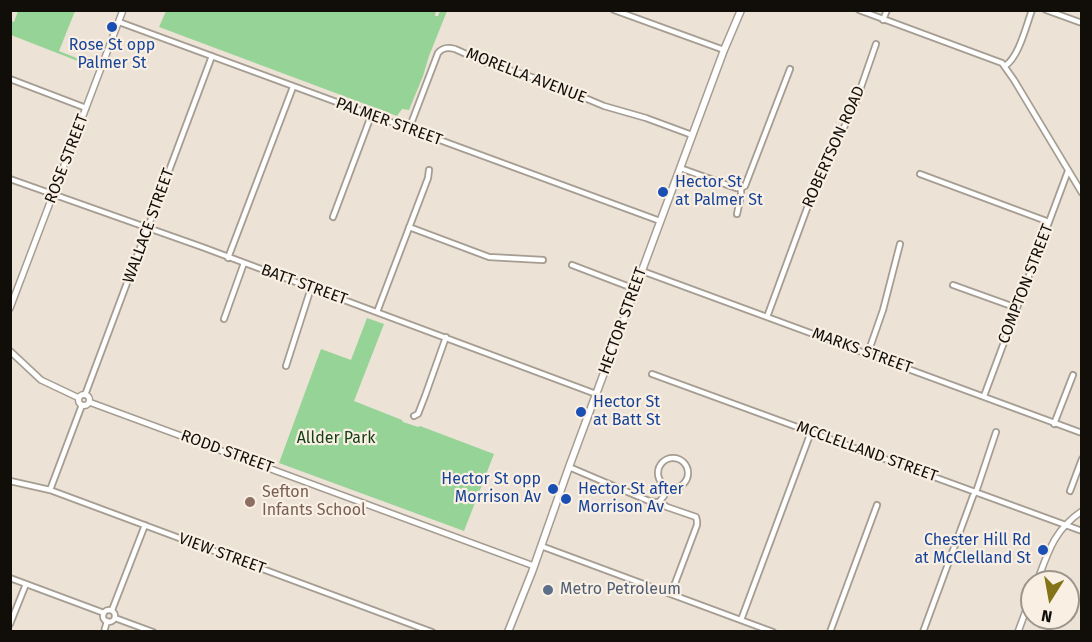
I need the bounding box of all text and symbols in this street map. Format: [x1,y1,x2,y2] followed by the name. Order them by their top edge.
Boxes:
[105,20,119,34] marker: Rose St opp Palmer St
[69,36,155,74] place label: Rose St opp Palmer St
[463,44,589,108] street label: MORELLA AVENUE
[799,83,869,211] street label: ROBERTSON ROAD
[333,94,445,150] street label: PALMER STREET
[41,112,93,206] street label: ROSE STREET
[119,166,179,286] street label: WALLACE STREET
[675,173,763,211] place label: Hector St at Palmer St
[656,185,670,199] marker: Hector St at Palmer St
[994,221,1058,347] street label: COMPTON STREET
[258,261,350,309] street label: BATT STREET
[595,265,651,377] street label: HECTOR STREET
[809,324,915,378] street label: MARKS STREET
[593,393,660,431] place label: Hector St at Batt St
[574,405,588,419] marker: Hector St at Batt St
[794,418,940,486] street label: MCCLELLAND STREET
[178,426,276,478] street label: RODD STREET
[297,429,375,449] park label: Allder Park
[441,470,541,508] place label: Hector St opp Morrison Av
[578,480,684,518] place label: Hector St after Morrison Av
[546,482,560,496] marker: Hector St opp Morrison Av
[262,483,366,521] place label: Sefton Infants School
[559,492,573,506] marker: Hector St after Morrison Av
[243,495,257,509] marker: Sefton Infants School
[176,529,268,579] street label: VIEW STREET
[914,531,1031,569] place label: Chester Hill Rd at McClelland St
[1036,543,1050,557] marker: Chester Hill Rd at McClelland St
[1020,570,1080,630] north arrow
[560,580,681,600] place label: Metro Petroleum
[541,583,555,597] marker: Metro Petroleum
[1040,606,1054,627] text: N

